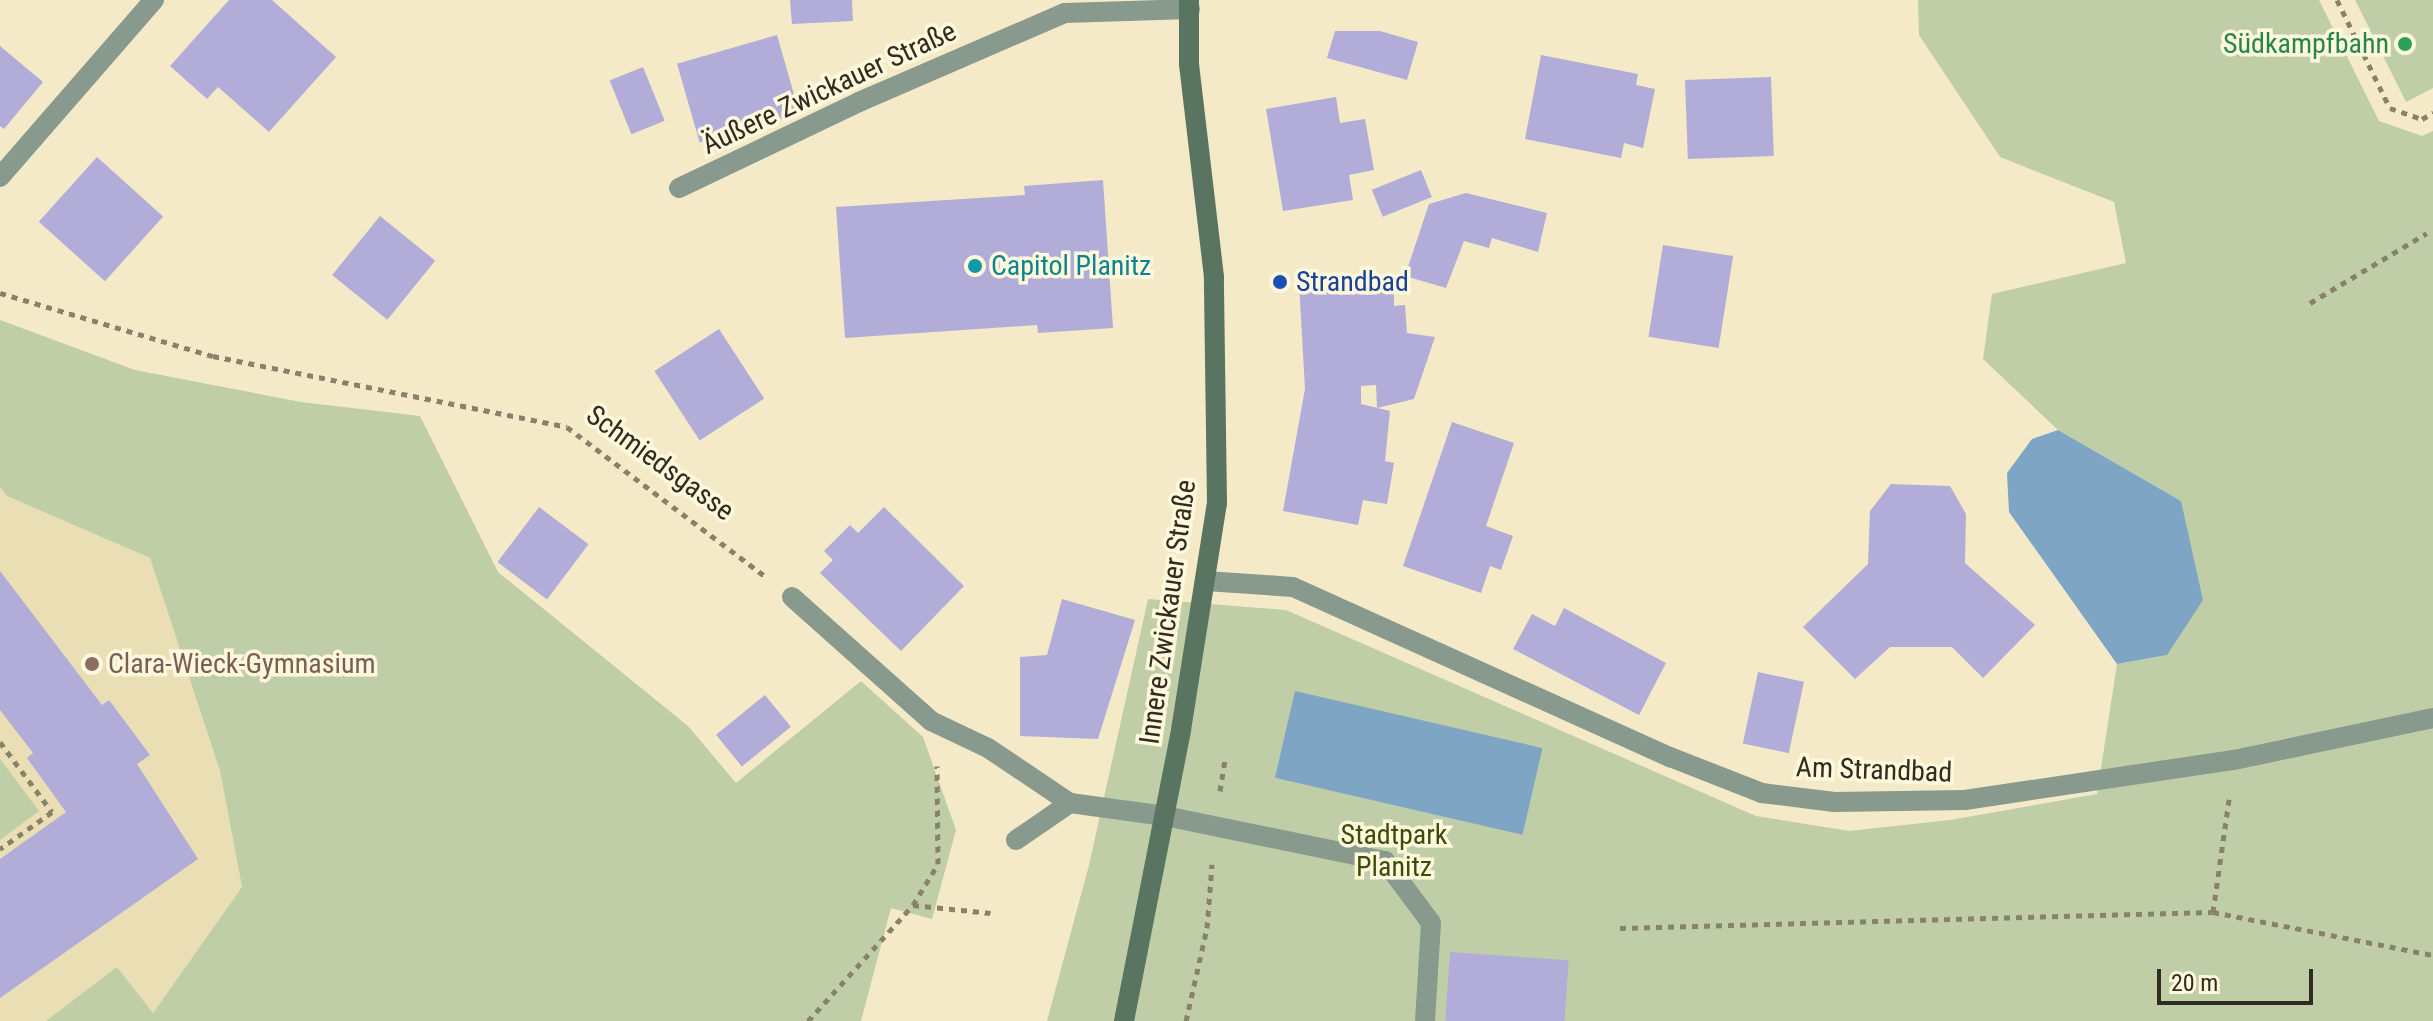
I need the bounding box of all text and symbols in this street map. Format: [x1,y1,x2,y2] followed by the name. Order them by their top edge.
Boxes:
[697,14,961,162] street label: Äußere Zwickauer Straße
[2223,27,2389,61] place label: Südkampfbahn
[2396,35,2414,53] marker: Südkampfbahn
[991,249,1151,283] place label: Capitol Planitz
[966,257,984,275] marker: Capitol Planitz
[1296,265,1409,299] place label: Strandbad
[1271,273,1289,291] marker: Strandbad
[580,398,740,528] street label: Schmiedsgasse
[1133,478,1203,746] street label: Innere Zwickauer Straße
[108,647,376,681] place label: Clara-Wieck-Gymnasium
[83,655,101,673] marker: Clara-Wieck-Gymnasium
[1795,750,1953,790] street label: Am Strandbad
[1341,818,1447,884] park label: Stadtpark Planitz
[2161,953,2317,1003] scale bar
[2171,969,2218,997] text: 20 m

